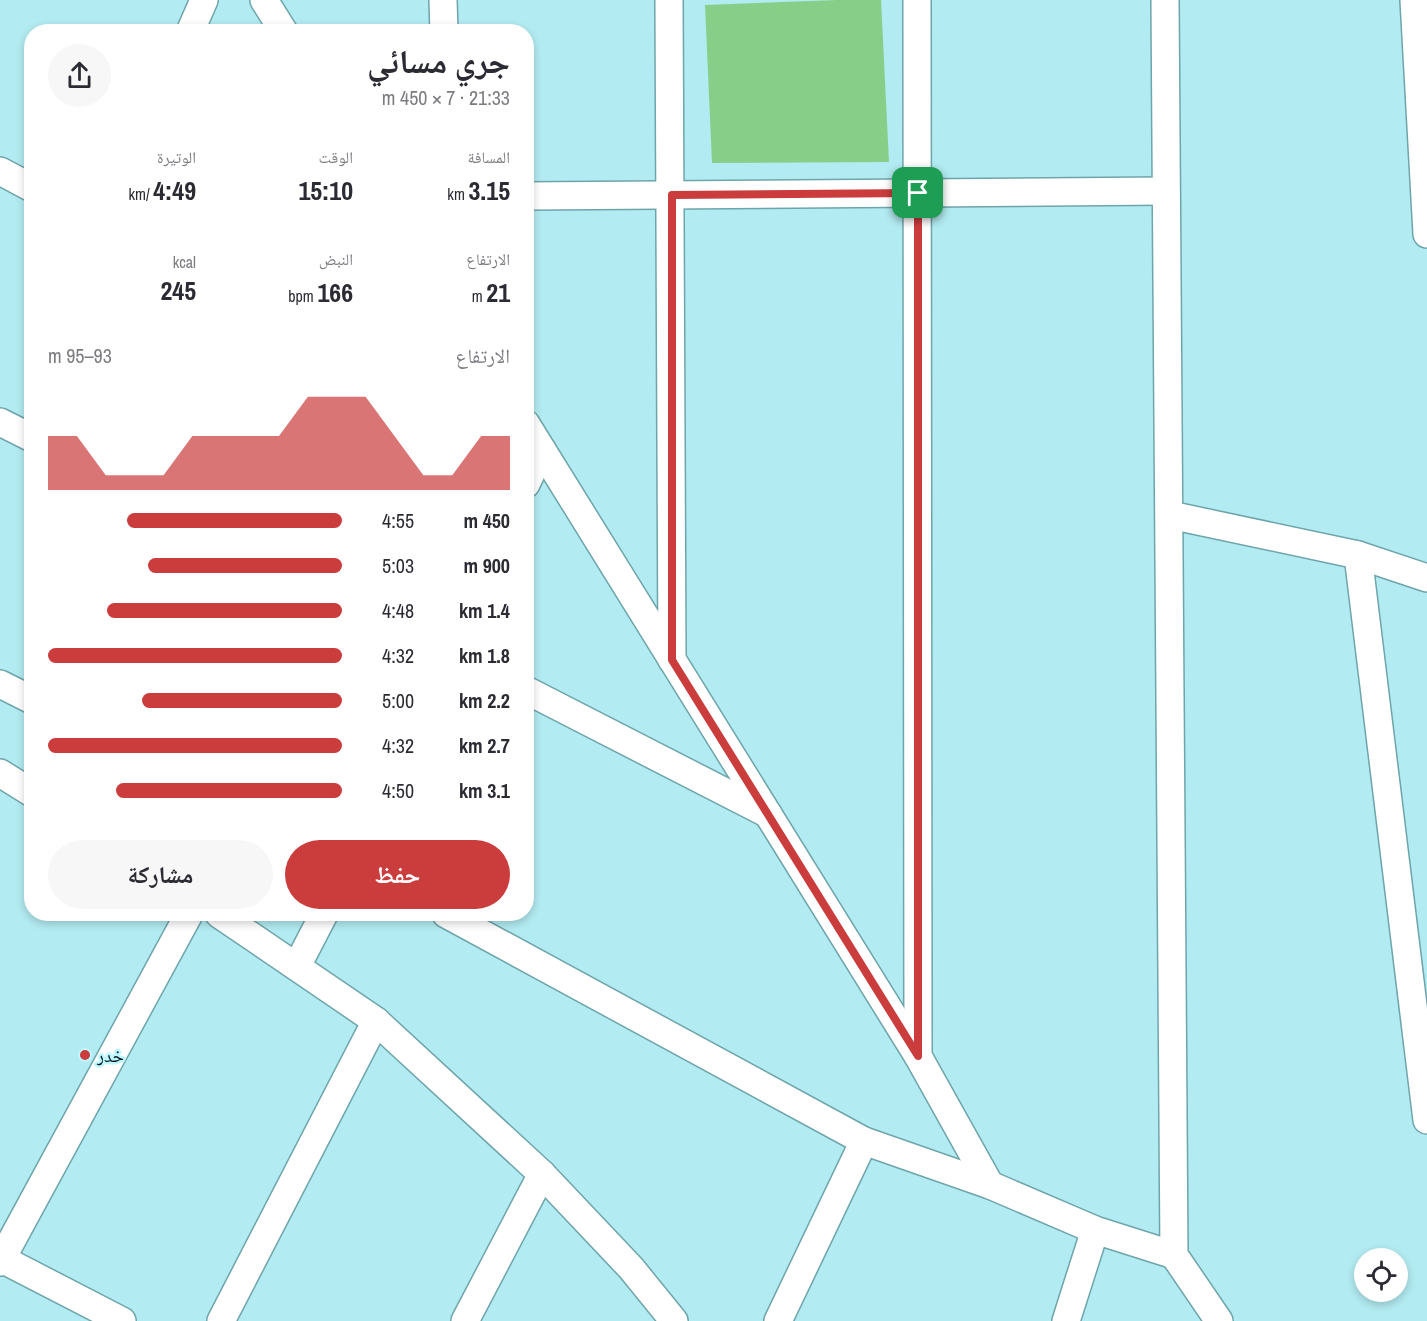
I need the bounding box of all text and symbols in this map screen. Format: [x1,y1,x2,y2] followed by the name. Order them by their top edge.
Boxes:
[367,39,510,83] text: جري مسائي
[48,44,111,107] button: share
[382,84,510,111] text: 21:33 · 7 × 450 m
[157,146,196,168] text: الوتيرة
[319,146,353,168] text: الوقت
[468,146,510,168] text: المسافة
[892,167,943,218] pin
[153,173,196,208] text: 4:49
[298,173,353,208] text: 15:10
[469,173,510,208] text: 3.15
[901,176,934,209] icon: arrive
[129,183,153,205] text: /km
[447,183,469,205] text: km
[319,248,353,270] text: النبض
[466,248,510,270] text: الارتفاع
[173,251,196,273] text: kcal
[160,273,196,308] text: 245
[317,275,353,310] text: 166
[486,275,510,310] text: 21
[288,285,317,307] text: bpm
[472,285,486,307] text: m
[48,342,112,369] text: 93–95 m
[455,342,510,369] text: الارتفاع
[382,507,414,534] text: 4:55
[463,507,510,534] text: 450 m
[382,552,414,579] text: 5:03
[463,552,510,579] text: 900 m
[382,597,414,624] text: 4:48
[459,597,510,624] text: 1.4 km
[382,642,414,669] text: 4:32
[459,642,510,669] text: 1.8 km
[382,687,414,714] text: 5:00
[459,687,510,714] text: 2.2 km
[382,732,414,759] text: 4:32
[459,732,510,759] text: 2.7 km
[382,777,414,804] text: 4:50
[459,777,510,804] text: 3.1 km
[48,840,273,909] button: مشاركة
[285,840,510,909] button: حفظ
[96,1043,124,1068] place label: خدر
[78,1048,92,1062] marker: خدر
[1354,1248,1408,1302] map controls
[1354,1248,1408,1302] button: locate

